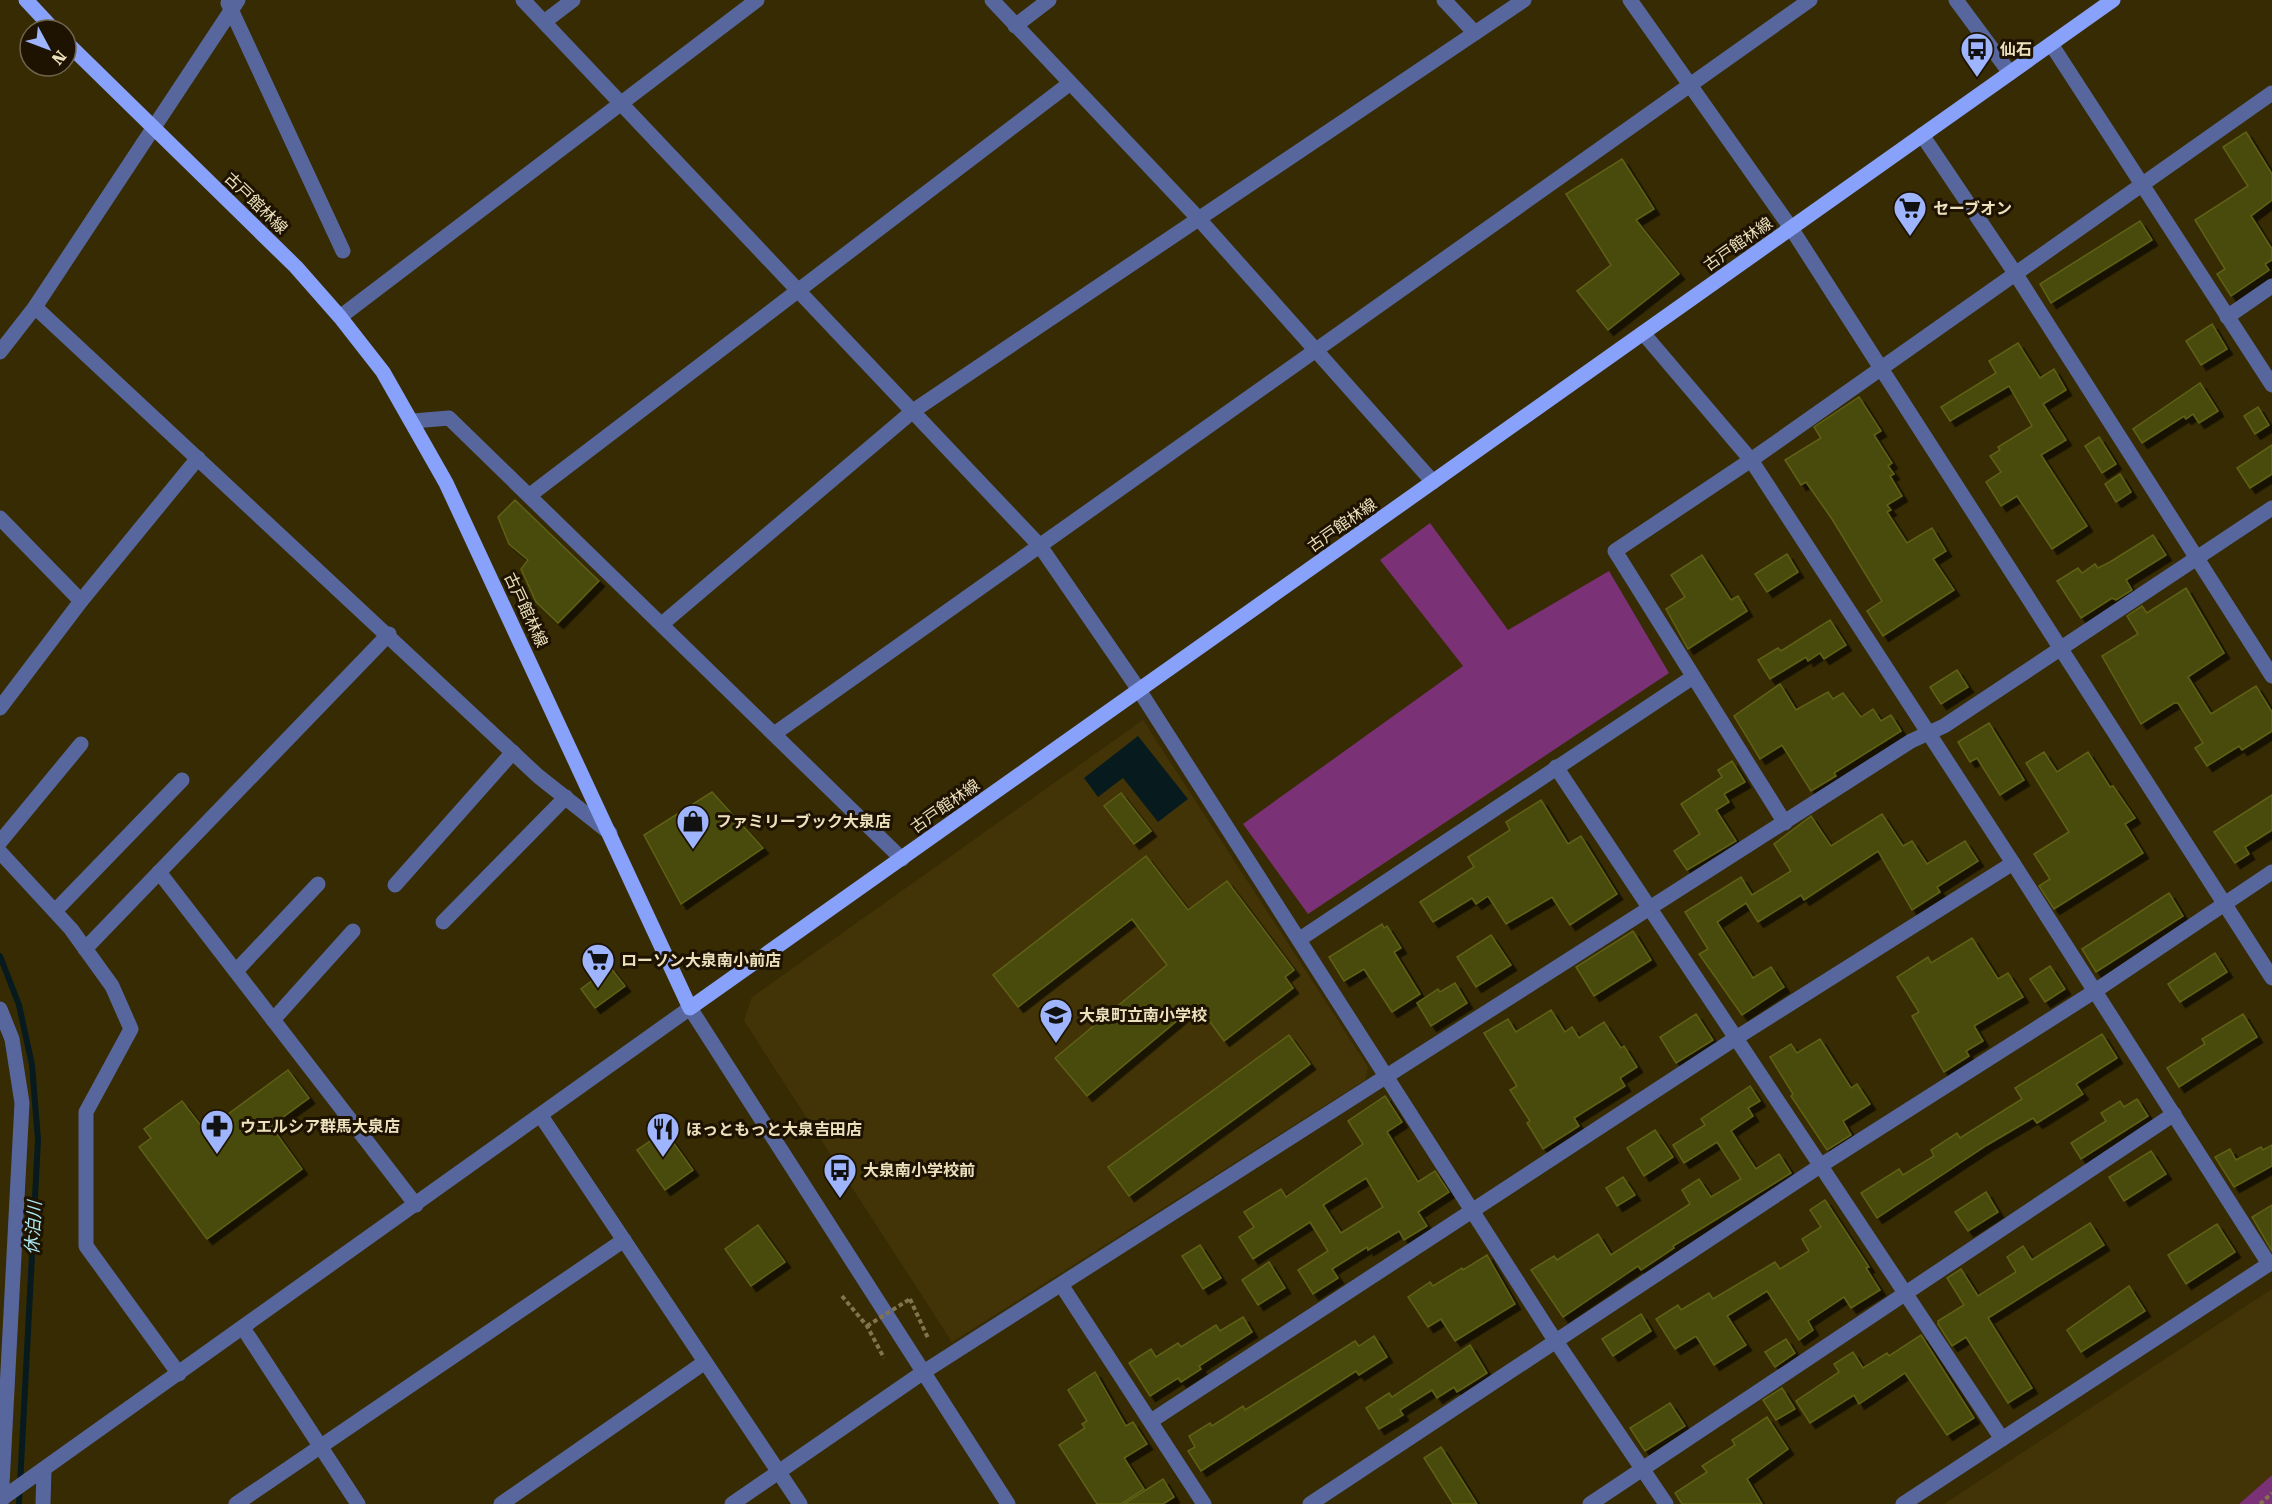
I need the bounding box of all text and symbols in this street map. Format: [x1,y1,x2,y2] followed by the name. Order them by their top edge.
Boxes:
[18,18,78,78] north arrow
[1959,31,1995,78] bus stop icon: 仙石
[1999,40,2032,59] place label: 仙石
[48,47,70,68] text: N
[221,168,291,238] street label: 古戸館林線
[1892,190,1928,237] supermarket icon: セーブオン
[1933,199,2012,218] place label: セーブオン
[1700,213,1776,275] street label: 古戸館林線
[1304,494,1380,556] street label: 古戸館林線
[500,570,552,650] street label: 古戸館林線
[907,775,983,837] street label: 古戸館林線
[675,803,711,850] shop icon: ファミリーブック大泉店
[716,812,891,831] place label: ファミリーブック大泉店
[580,942,616,989] supermarket icon: ローソン大泉南小前店
[621,951,781,970] place label: ローソン大泉南小前店
[1038,997,1074,1044] school or university icon: 大泉町立南小学校
[1079,1006,1207,1025] place label: 大泉町立南小学校
[199,1108,235,1155] pharmacy icon: ウエルシア群馬大泉店
[645,1111,681,1158] restaurant icon: ほっともっと大泉吉田店
[240,1117,400,1136] place label: ウエルシア群馬大泉店
[686,1120,862,1139] place label: ほっともっと大泉吉田店
[822,1152,858,1199] bus stop icon: 大泉南小学校前
[863,1161,975,1180] place label: 大泉南小学校前
[21,1198,45,1256] water label: 休泊川

